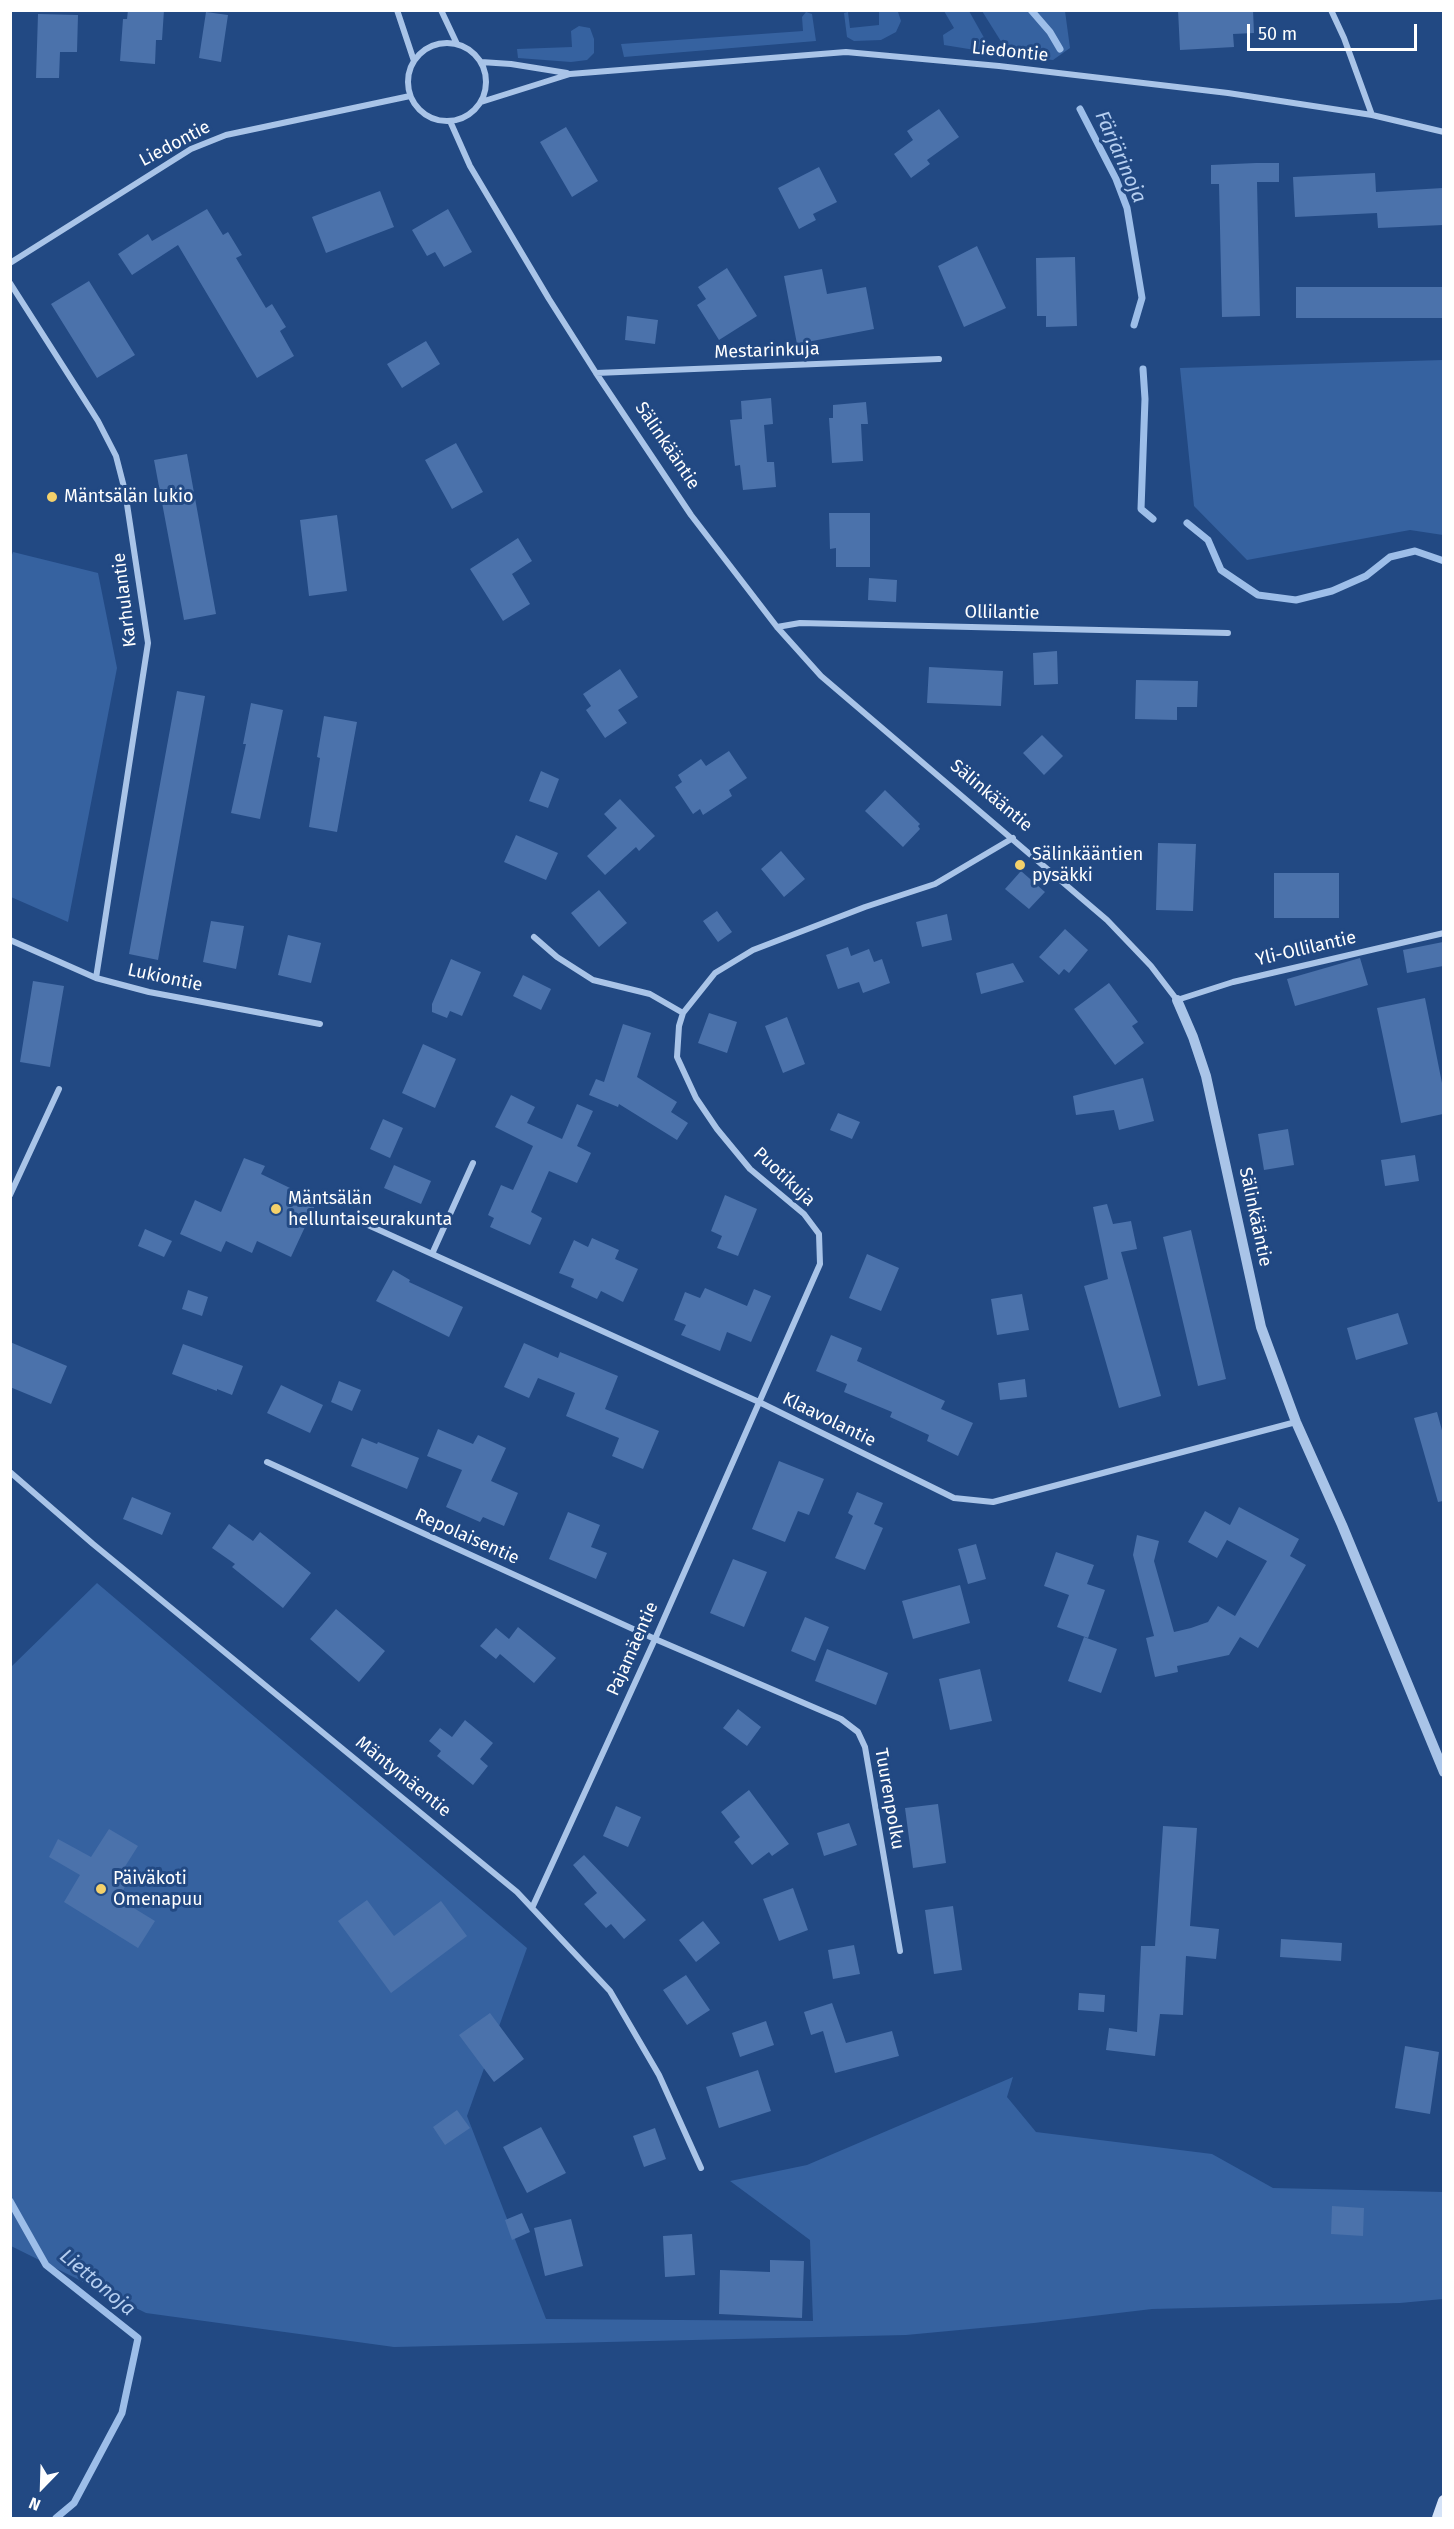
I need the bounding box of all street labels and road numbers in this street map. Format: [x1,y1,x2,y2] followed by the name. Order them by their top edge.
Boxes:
[971,37,1049,67] street label: Liedontie
[136,116,214,172] street label: Liedontie
[714,338,820,364] street label: Mestarinkuja
[630,398,704,494] street label: Sälinkääntie
[108,551,142,649] street label: Karhulantie
[964,602,1040,624] street label: Ollilantie
[945,755,1037,837] street label: Sälinkääntie
[1254,927,1358,971] street label: Yli-Ollilantie
[126,960,204,996] street label: Lukiontie
[749,1143,819,1211] street label: Puotikuja
[1234,1166,1276,1268] street label: Sälinkääntie
[779,1388,879,1452] street label: Klaavolantie
[412,1504,522,1570] street label: Repolaisentie
[603,1599,663,1699] street label: Pajamäentie
[351,1732,455,1822] street label: Mäntymäentie
[869,1747,909,1851] street label: Tuurenpolku

